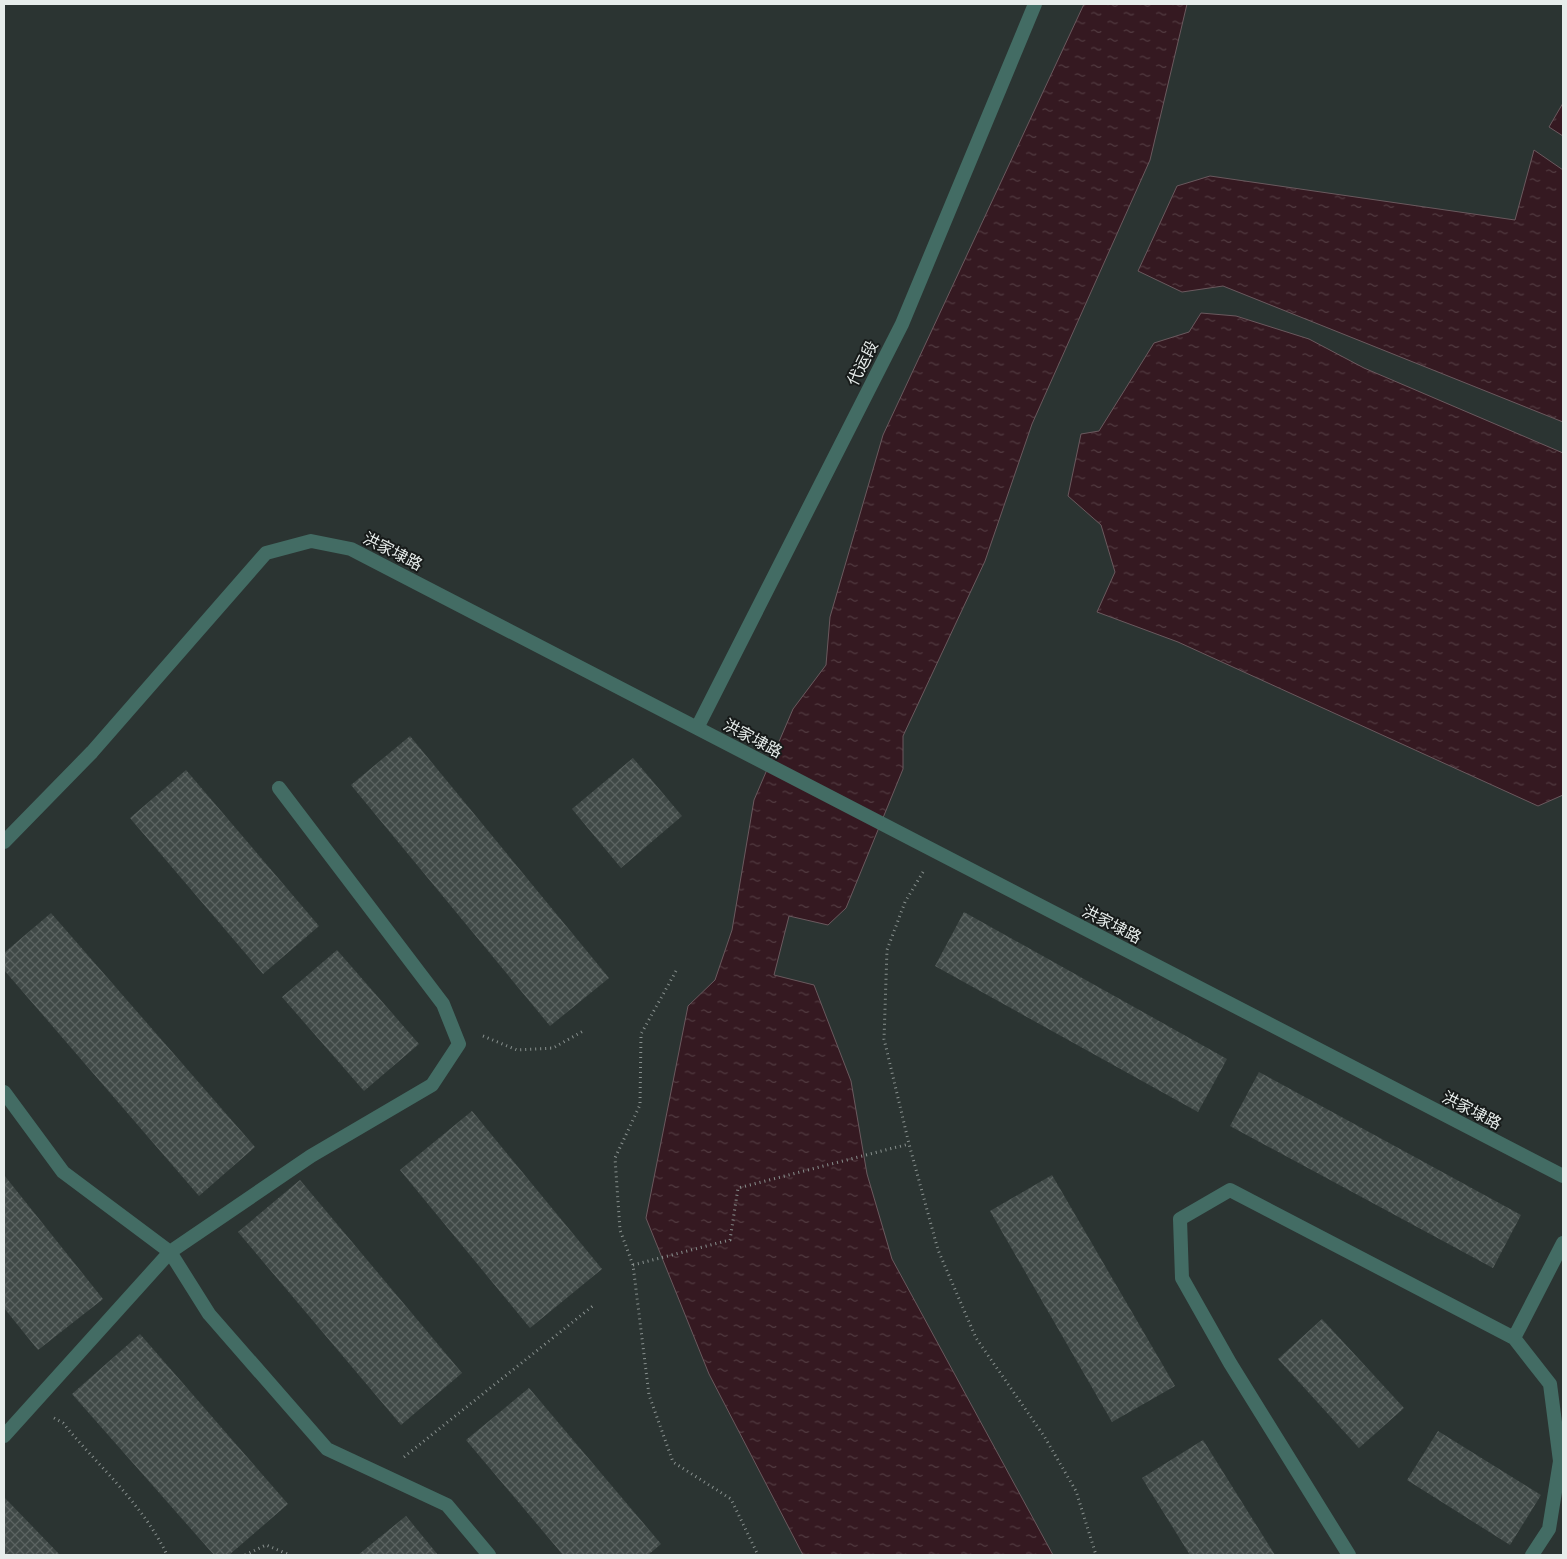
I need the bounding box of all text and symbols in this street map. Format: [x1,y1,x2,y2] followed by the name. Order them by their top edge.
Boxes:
[841,337,883,389] street label: 代运段
[359,527,427,575] street label: 洪家埭路
[720,713,786,763] street label: 洪家埭路
[1078,900,1146,948] street label: 洪家埭路
[1438,1086,1506,1134] street label: 洪家埭路

